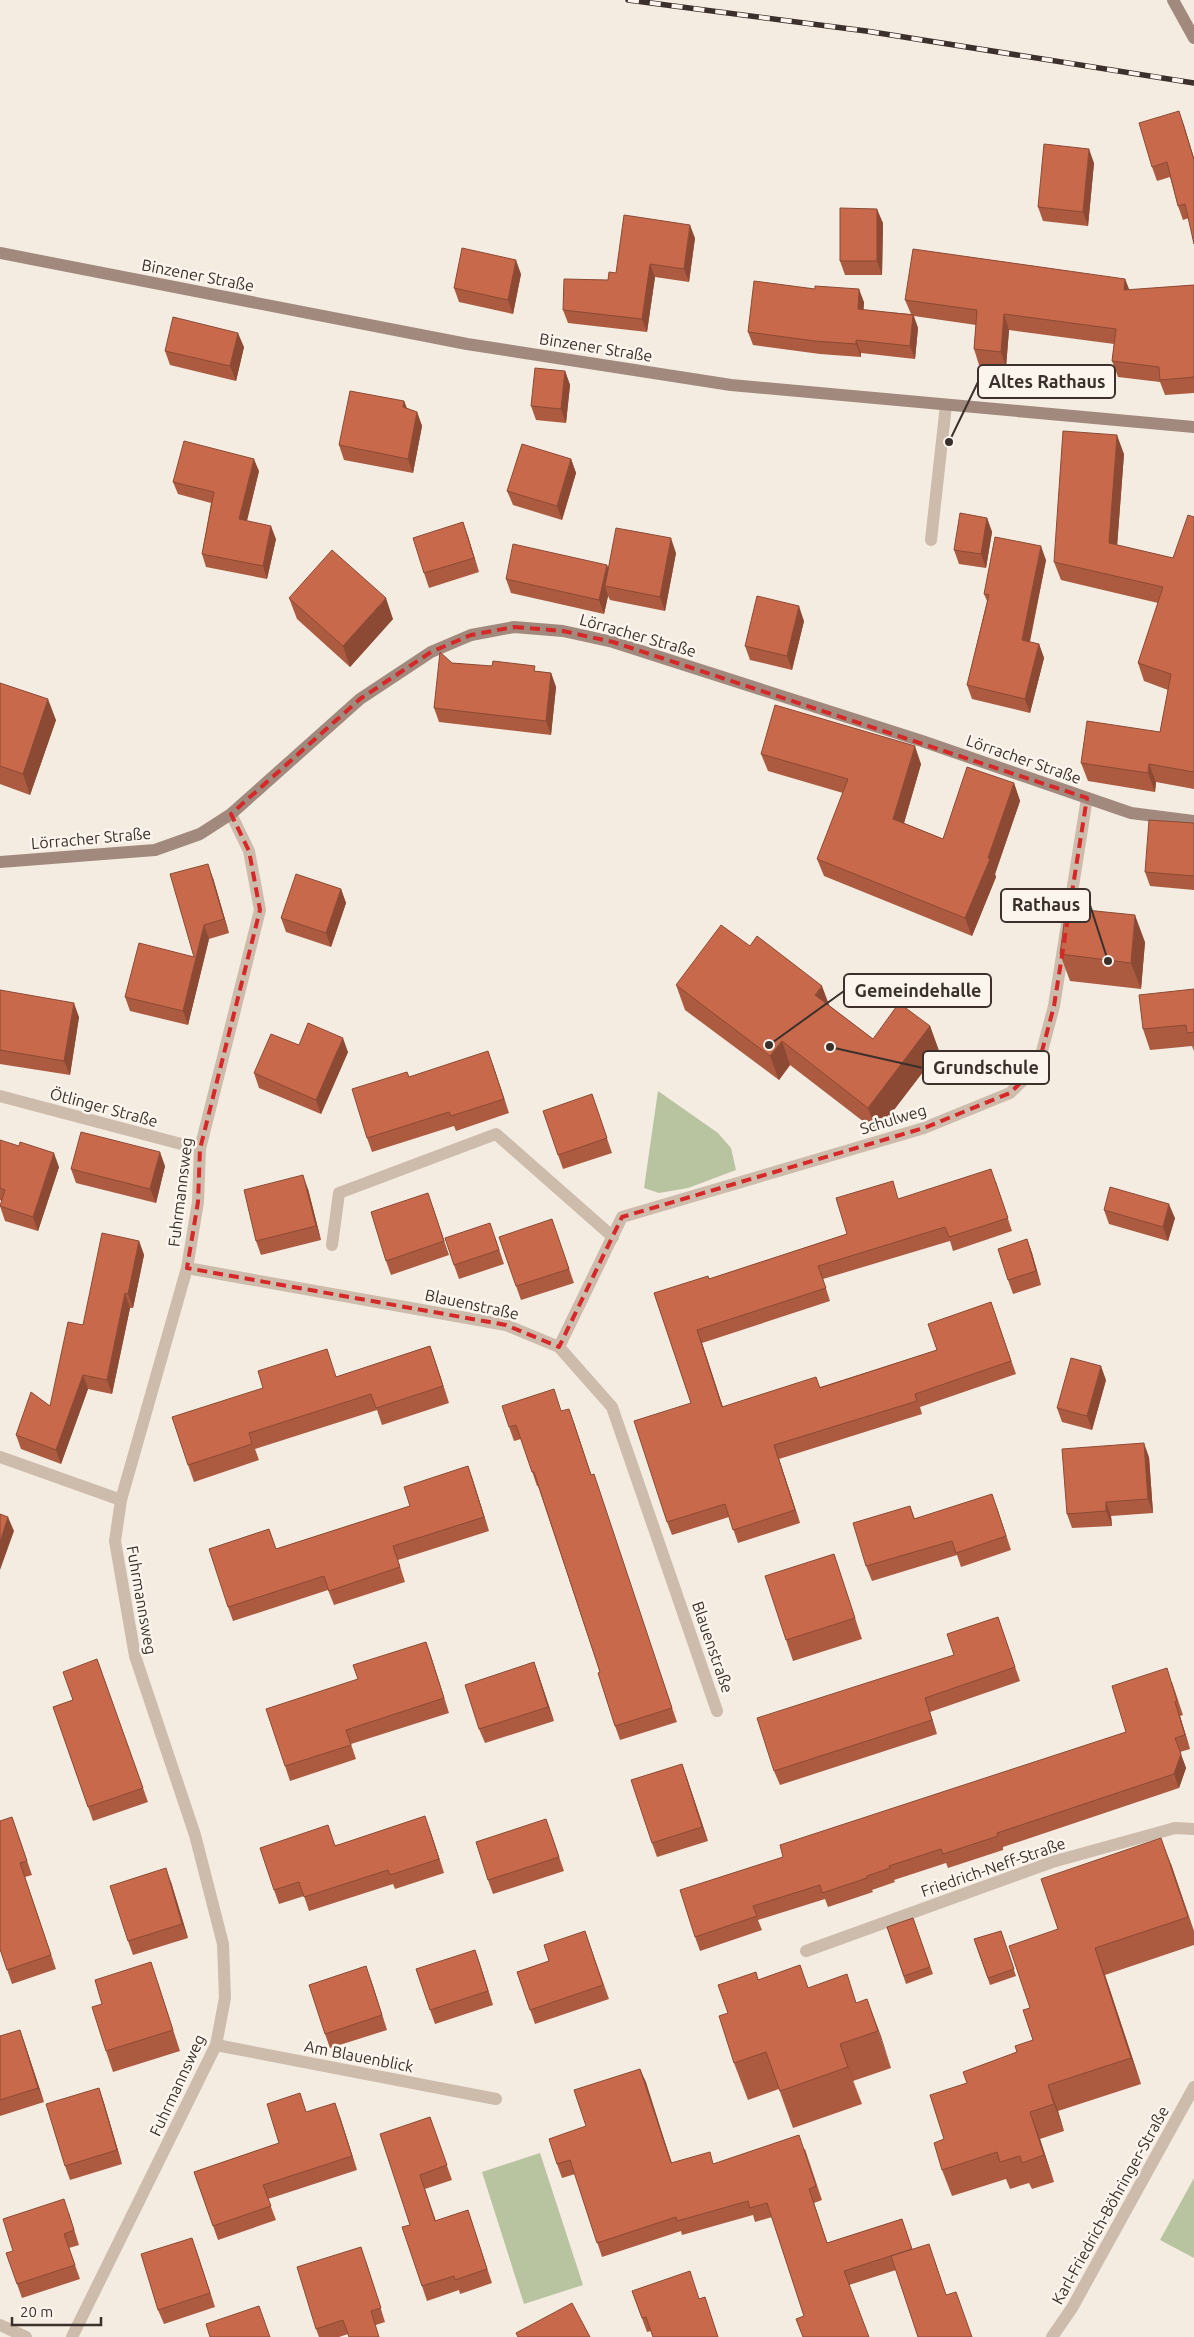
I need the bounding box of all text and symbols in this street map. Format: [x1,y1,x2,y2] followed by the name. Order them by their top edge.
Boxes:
[140,255,256,295] street label: Binzener Straße
[538,329,654,365] street label: Binzener Straße
[978,365,1115,398] callout: Altes Rathaus
[988,371,1106,391] text: Altes Rathaus
[578,610,698,660] street label: Lörracher Straße
[964,731,1084,787] street label: Lörracher Straße
[30,824,152,852] street label: Lörracher Straße
[1001,889,1090,922] callout: Rathaus
[1012,894,1080,914] text: Rathaus
[844,974,991,1007] callout: Gemeindehalle
[855,980,981,1000] text: Gemeindehalle
[923,1051,1049,1084] callout: Grundschule
[933,1057,1039,1077] text: Grundschule
[48,1084,160,1130] street label: Ötlinger Straße
[858,1100,928,1138] street label: Schulweg
[164,1136,196,1248] street label: Fuhrmannsweg
[423,1285,521,1323] street label: Blauenstraße
[124,1544,160,1656] street label: Fuhrmannsweg
[689,1599,737,1695] street label: Blauenstraße
[918,1834,1068,1900] street label: Friedrich-Neff-Straße
[146,2031,208,2139] street label: Fuhrmannsweg
[303,2037,415,2075] street label: Am Blauenblick
[1048,2103,1172,2307] street label: Karl-Friedrich-Böhringer-Straße
[12,2294,101,2326] scale bar
[20,2303,53,2320] text: 20 m

